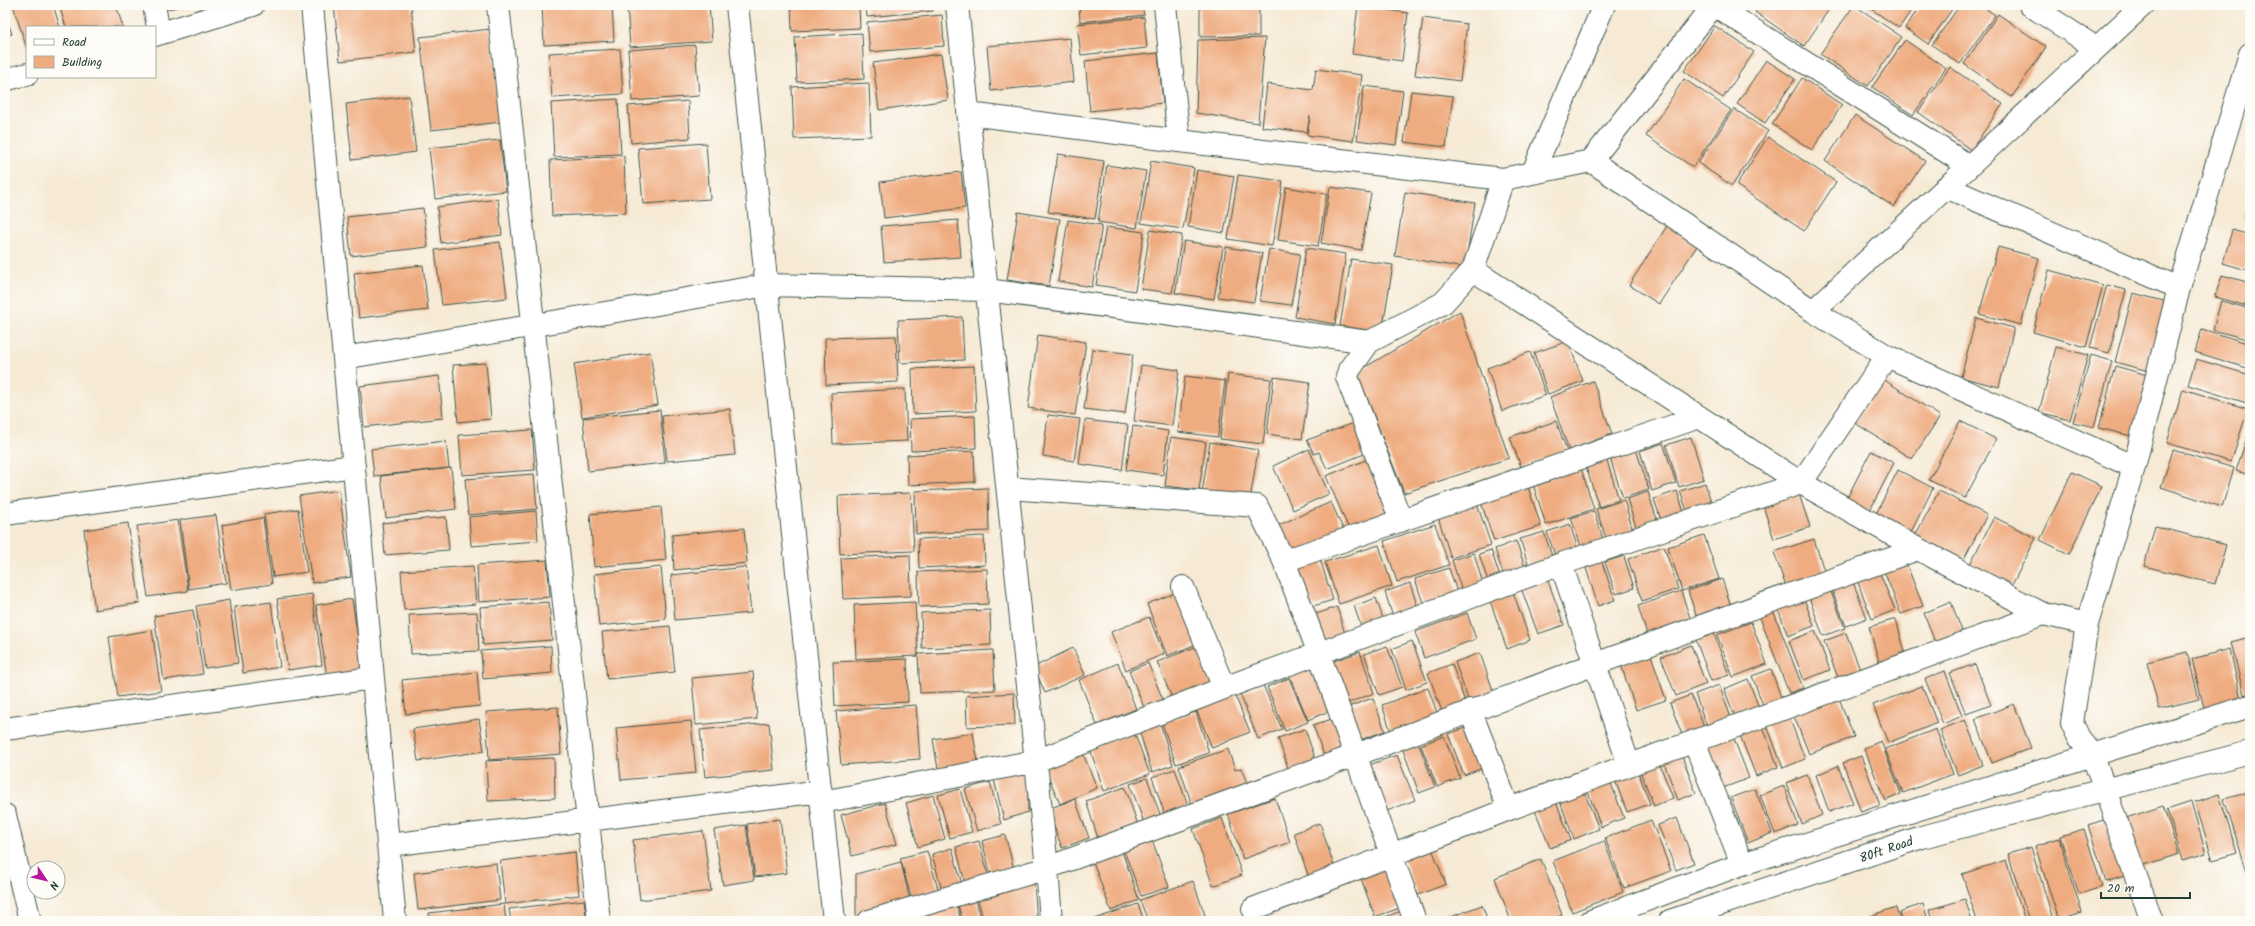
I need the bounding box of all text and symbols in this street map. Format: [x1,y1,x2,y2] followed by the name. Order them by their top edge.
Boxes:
[26,26,156,78] legend
[62,33,87,52] text: Road
[62,53,102,72] text: Building
[1857,831,1917,869] street label: 80ft Road
[26,860,66,900] north arrow
[2101,874,2190,900] scale bar
[44,877,63,893] text: N
[2107,879,2135,898] text: 20 m

